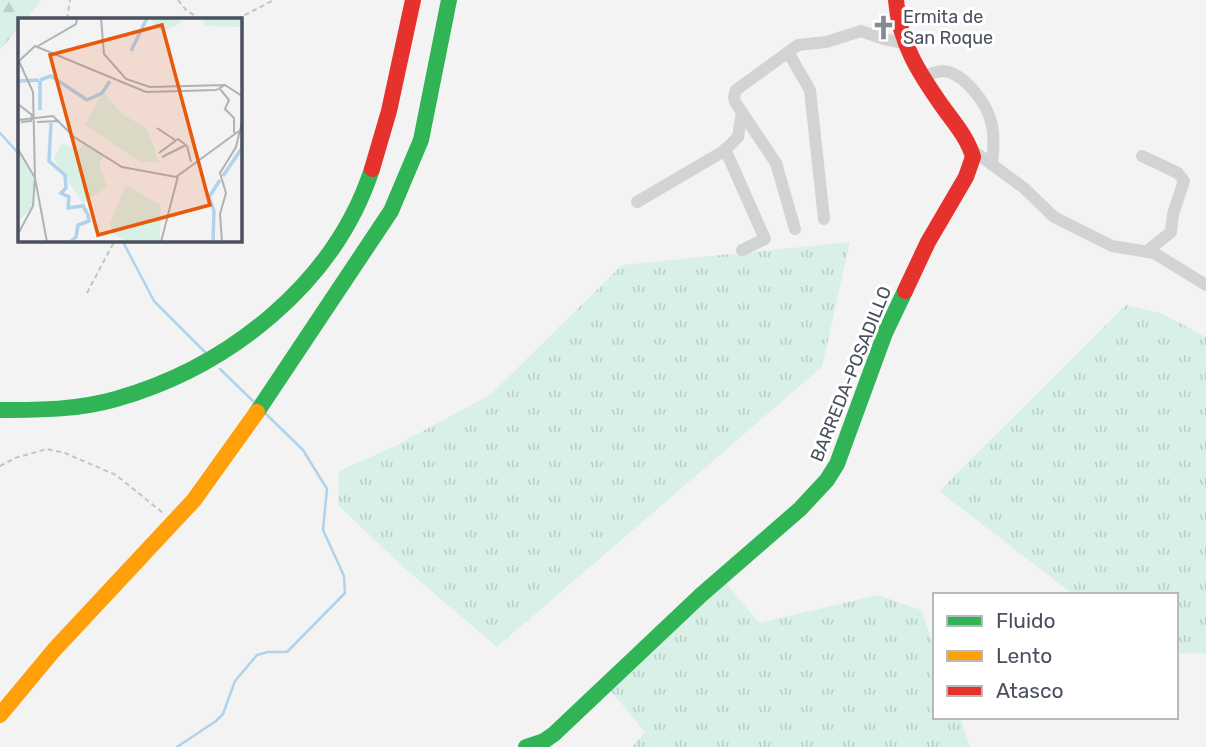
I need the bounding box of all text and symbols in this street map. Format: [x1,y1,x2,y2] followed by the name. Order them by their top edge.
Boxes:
[903,6,993,49] place label: Ermita de San Roque
[869,13,897,41] church icon: Ermita de San Roque
[18,18,242,242] inset map
[806,283,896,465] street label: BARREDA-POSADILLO
[933,593,1178,719] legend
[996,608,1056,633] text: Fluido
[996,643,1052,668] text: Lento
[996,678,1064,703] text: Atasco

